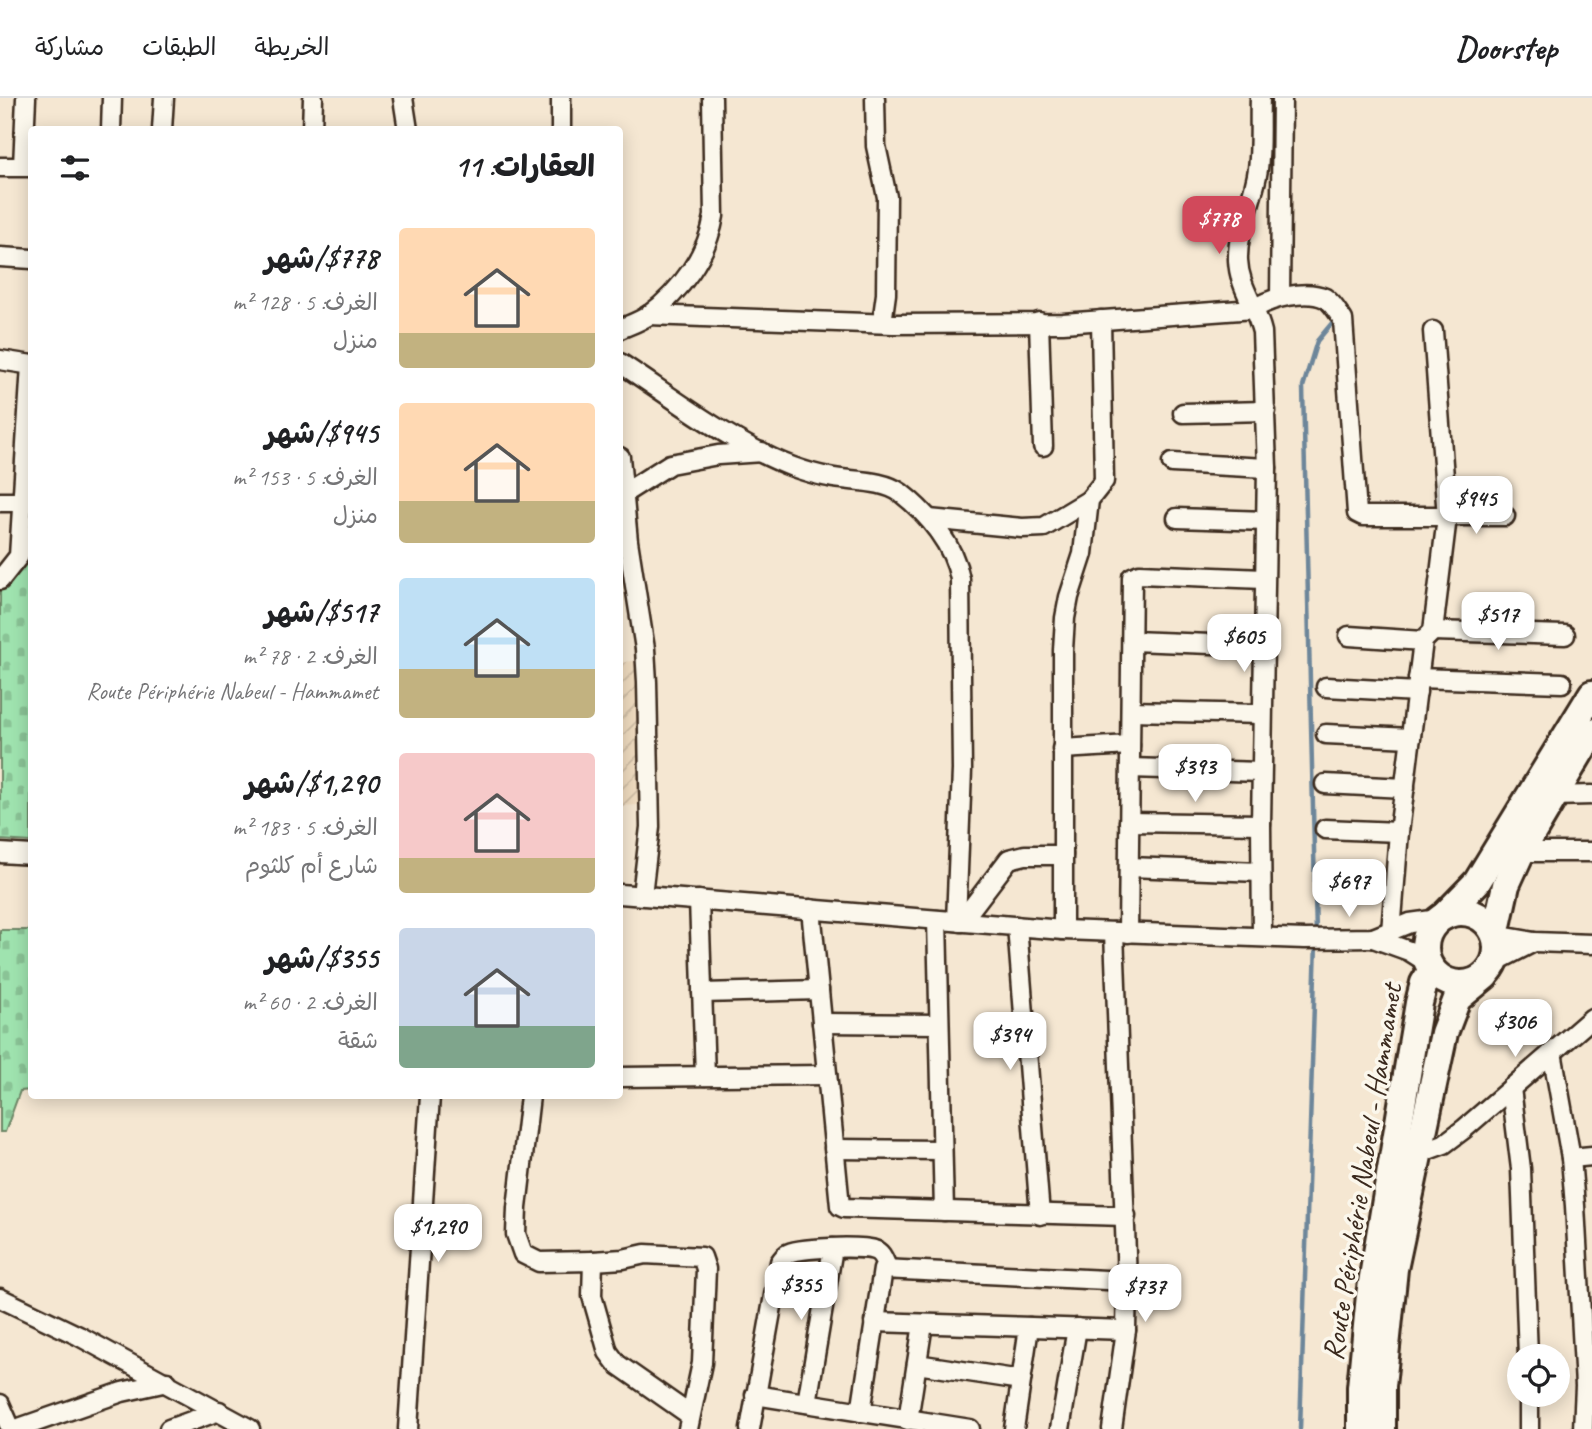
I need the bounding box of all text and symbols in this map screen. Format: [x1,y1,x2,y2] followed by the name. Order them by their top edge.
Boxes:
[1456,27,1557,69] text: Doorstep
[35,32,104,62] text: مشاركة
[142,32,217,62] text: الطبقات
[255,32,329,62] text: الخريطة
[454,147,595,185] text: العقارات: 11
[56,149,94,187] icon: filters
[1178,197,1260,256] pin: $778
[1198,204,1240,233] text: $778
[264,239,378,277] text: $778/شهر
[455,256,539,340] icon: home
[232,288,378,317] text: الغرف: 5 · 128 m²
[333,326,378,355] text: منزل
[265,414,378,452] text: $945/شهر
[455,431,539,515] icon: home
[232,463,378,492] text: الغرف: 5 · 153 m²
[1435,476,1517,536] pin: $945
[1456,484,1496,513] text: $945
[333,501,378,530] text: منزل
[1457,592,1539,652] pin: $517
[265,593,378,631] text: $517/شهر
[1478,600,1518,629] text: $517
[455,606,539,690] icon: home
[1203,614,1285,674] pin: $605
[1223,622,1265,651] text: $605
[243,642,378,671] text: الغرف: 2 · 78 m²
[86,677,378,706] text: Route Périphérie Nabeul - Hammamet
[1154,744,1236,804] pin: $393
[1174,752,1216,781] text: $393
[245,764,378,802] text: $1,290/شهر
[455,781,539,865] icon: home
[232,813,378,842] text: الغرف: 5 · 183 m²
[245,851,378,880] text: شارع أم كلثوم
[1308,860,1390,919] pin: $697
[1328,867,1370,896] text: $697
[265,939,378,977] text: $355/شهر
[455,956,539,1040] icon: home
[1313,978,1411,1363] street label: Route Périphérie Nabeul - Hammamet
[243,988,378,1017] text: الغرف: 2 · 60 m²
[1474,1000,1556,1059] pin: $306
[1494,1007,1536,1036] text: $306
[969,1012,1051,1072] pin: $394
[989,1020,1031,1049] text: $394
[338,1026,378,1055] text: شقة
[381,1204,495,1264] pin: $1,290
[410,1212,466,1241] text: $1,290
[760,1262,842,1322] pin: $355
[1104,1264,1186,1324] pin: $737
[781,1270,821,1299] text: $355
[1124,1272,1166,1301] text: $737
[1507,1344,1570,1407] map controls
[1507,1344,1570,1407] button: locate

